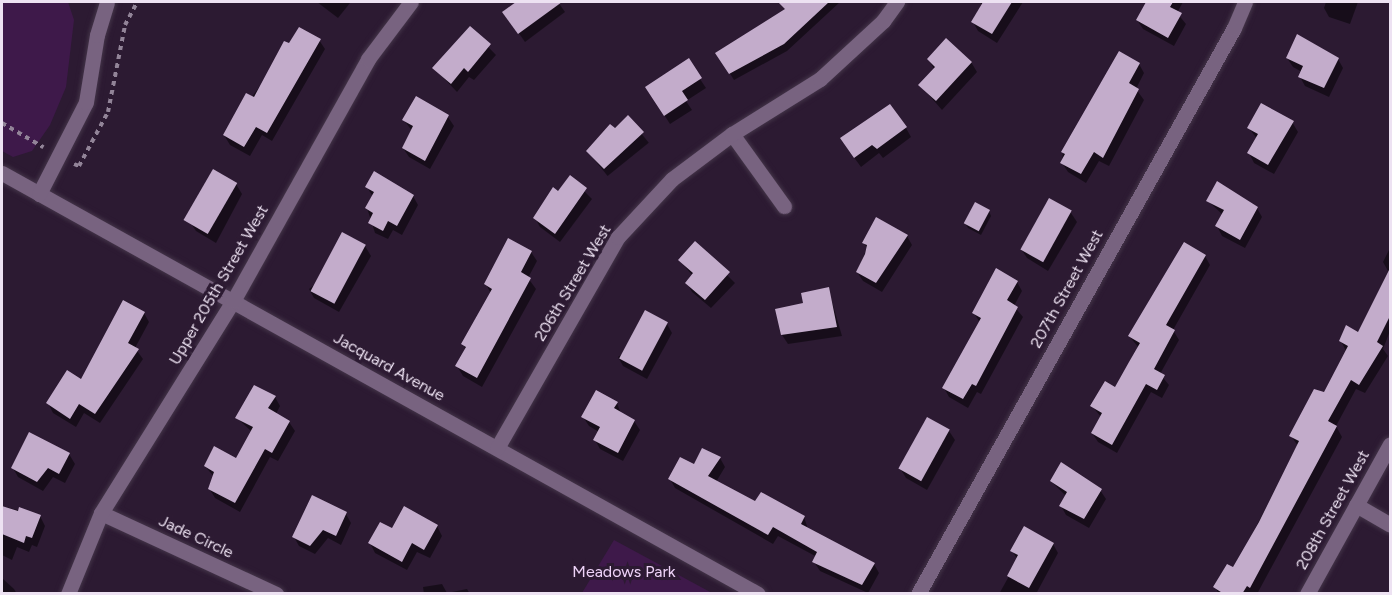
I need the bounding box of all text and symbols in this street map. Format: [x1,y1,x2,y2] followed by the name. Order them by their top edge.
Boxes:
[165,202,273,368] street label: Upper 205th Street West
[531,221,615,345] street label: 206th Street West
[1027,226,1107,352] street label: 207th Street West
[330,328,448,406] street label: Jacquard Avenue
[1292,447,1374,573] street label: 208th Street West
[156,511,236,563] street label: Jade Circle
[572,562,676,582] park label: Meadows Park

